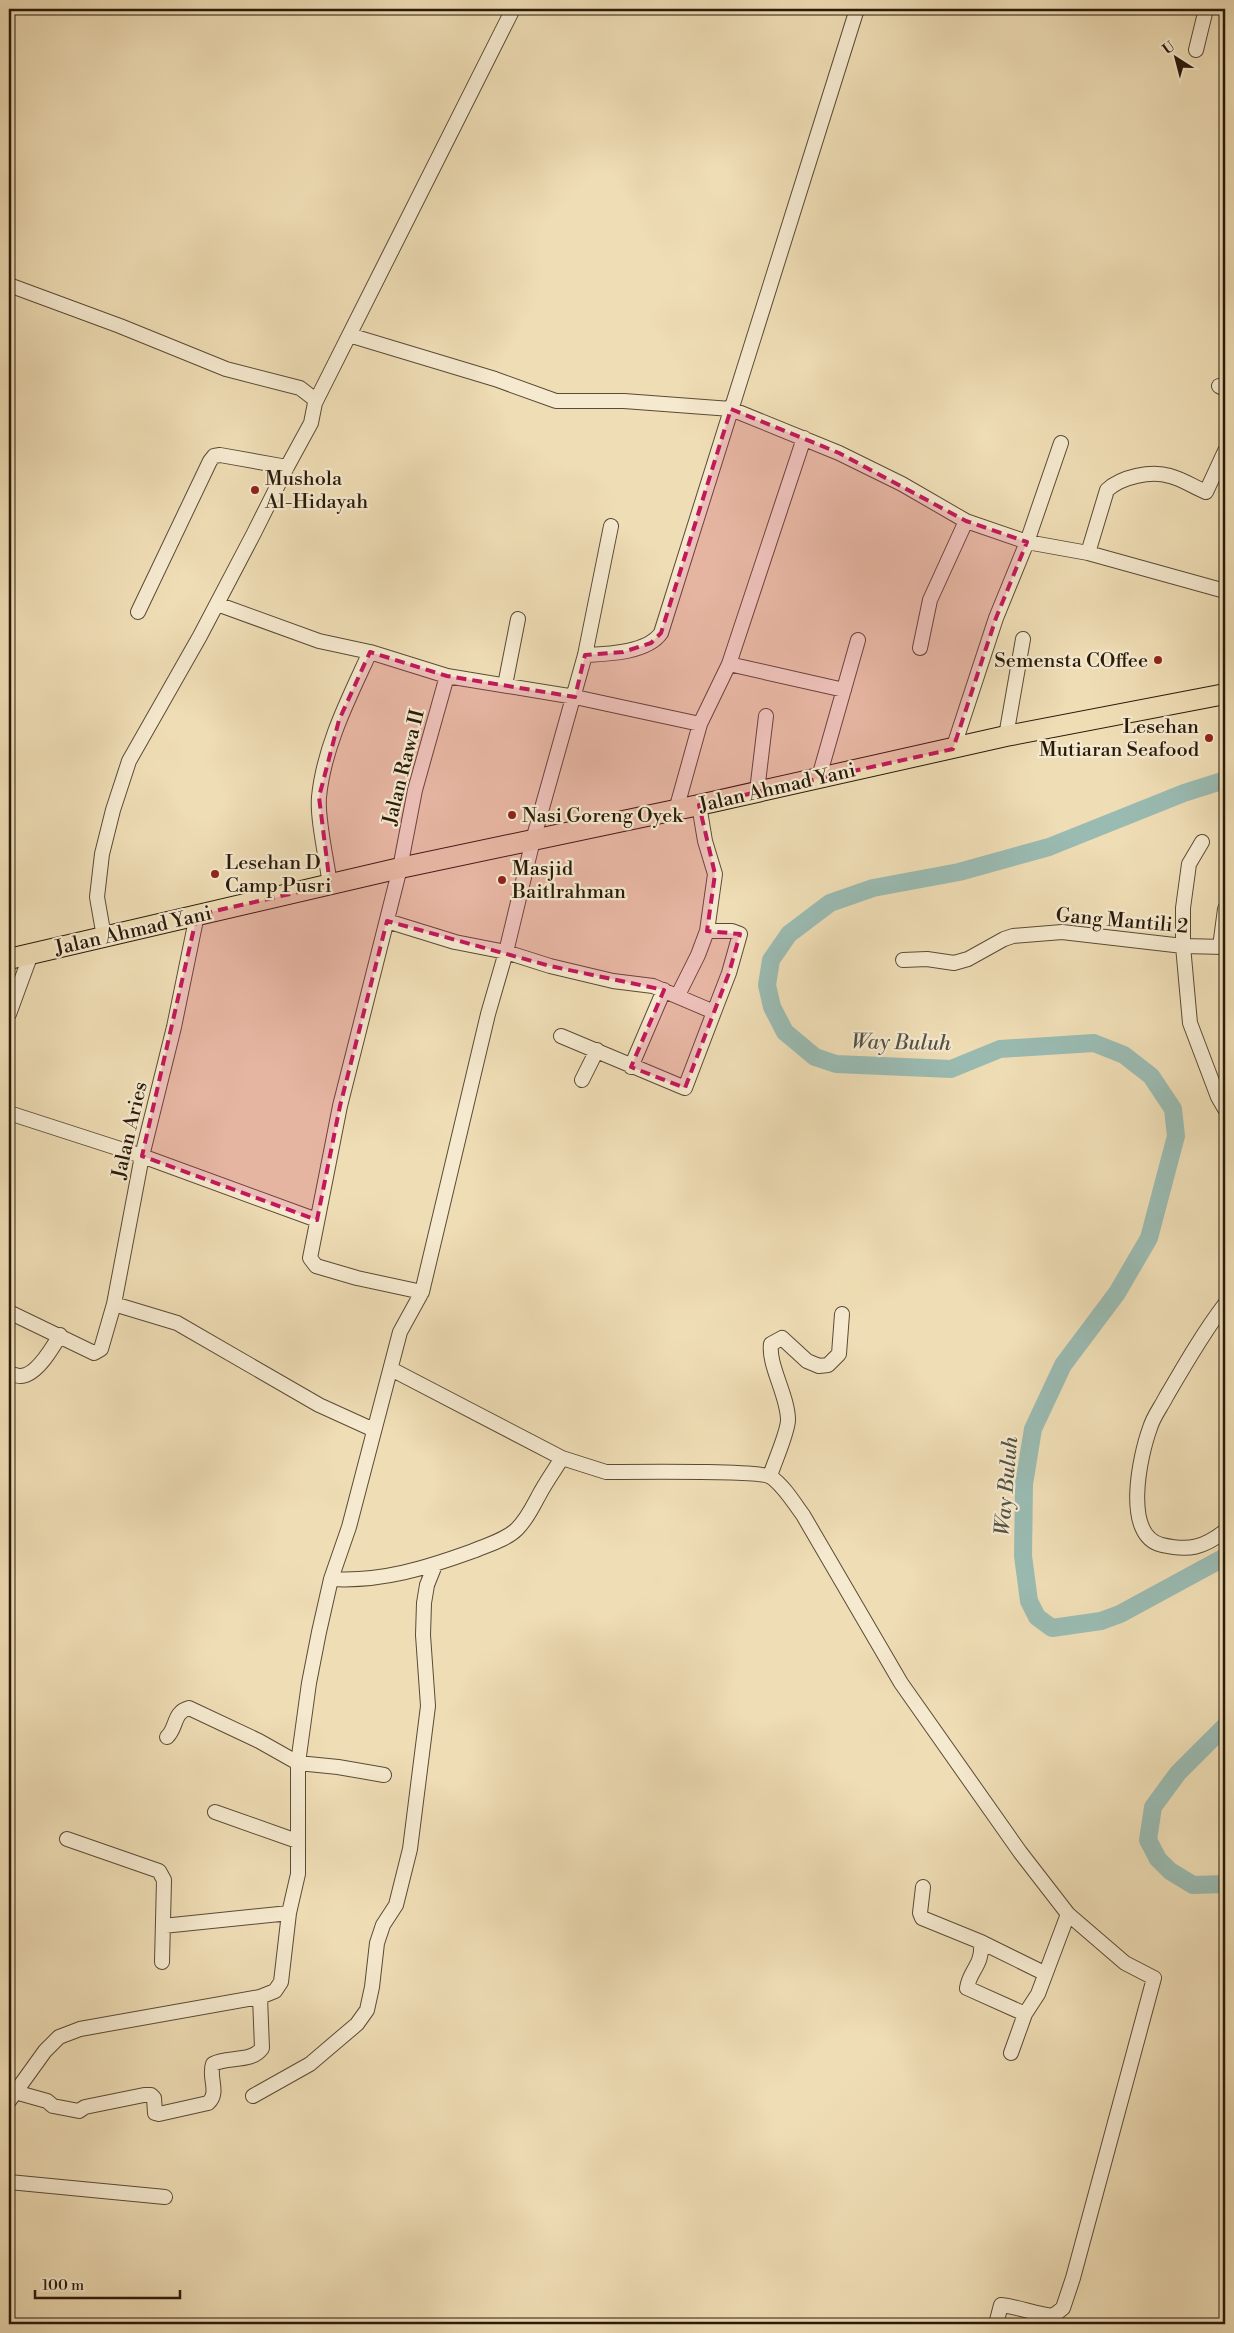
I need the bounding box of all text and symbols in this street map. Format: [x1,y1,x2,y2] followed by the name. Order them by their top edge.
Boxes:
[1152,32,1202,82] north arrow
[1159,38,1179,59] text: U
[264,467,368,515] place label: Mushola Al-Hidayah
[249,484,261,496] marker: Mushola Al-Hidayah
[994,649,1148,674] place label: Semensta COffee
[1152,654,1164,666] marker: Semensta COffee
[378,707,431,829] street label: Jalan Rawa II
[1039,715,1200,763] place label: Lesehan Mutiaran Seafood
[1203,732,1215,744] marker: Lesehan Mutiaran Seafood
[696,758,859,819] street label: Jalan Ahmad Yani
[522,804,684,829] place label: Nasi Goreng Oyek
[506,809,518,821] marker: Nasi Goreng Oyek
[225,851,332,899] place label: Lesehan D Camp Pusri
[511,857,626,905] place label: Masjid Baitlrahman
[209,868,221,880] marker: Lesehan D Camp Pusri
[496,874,508,886] marker: Masjid Baitlrahman
[52,901,215,962] street label: Jalan Ahmad Yani
[1055,903,1189,940] street label: Gang Mantili 2
[851,1029,951,1057] water label: Way Buluh
[107,1079,154,1182] street label: Jalan Aries
[990,1435,1024,1537] water label: Way Buluh
[35,2268,180,2300] scale bar
[42,2276,84,2295] text: 100 m

